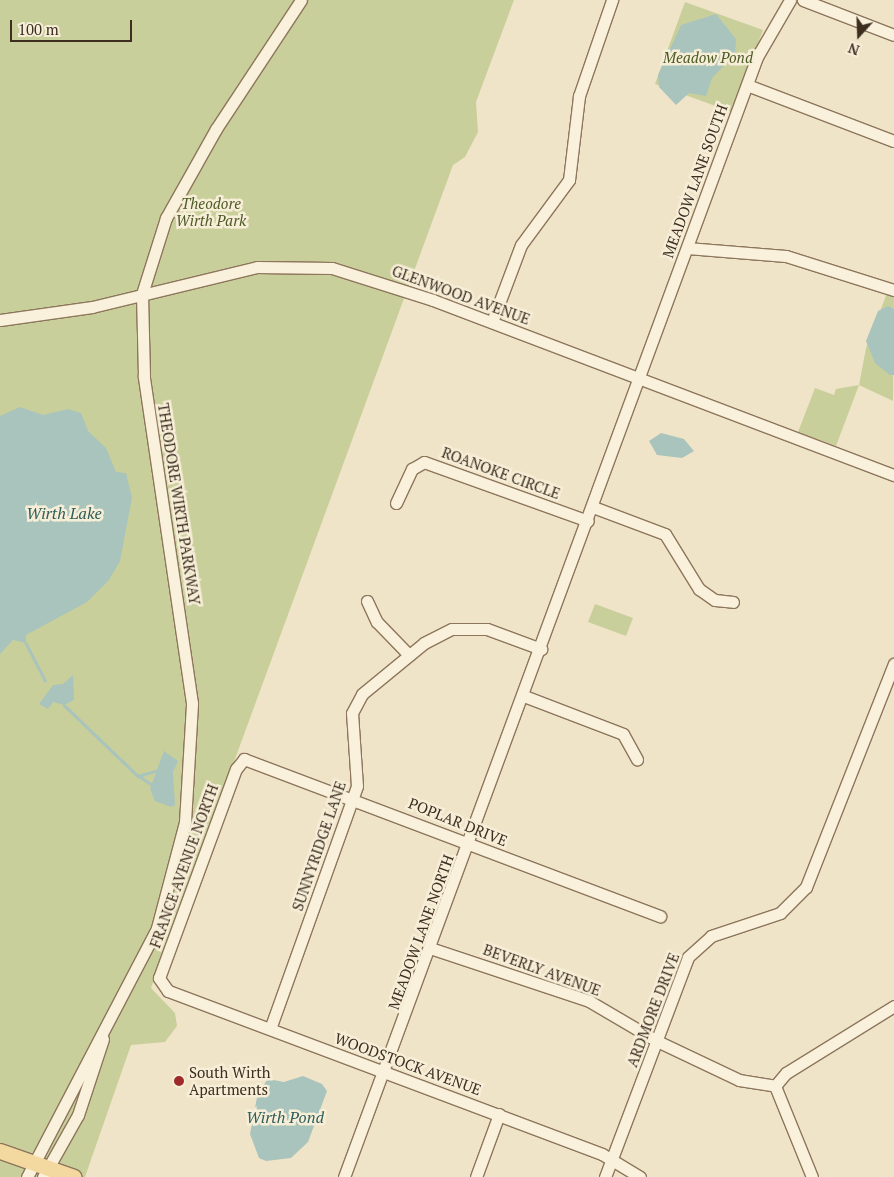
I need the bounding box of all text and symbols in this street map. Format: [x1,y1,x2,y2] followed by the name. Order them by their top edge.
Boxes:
[12,10,135,42] scale bar
[834,10,884,60] north arrow
[18,19,59,39] text: 100 m
[845,39,862,60] text: N
[663,49,753,67] park label: Meadow Pond
[659,102,731,260] street label: MEADOW LANE SOUTH
[176,194,246,229] park label: Theodore Wirth Park
[389,262,533,328] street label: GLENWOOD AVENUE
[154,402,204,606] street label: THEODORE WIRTH PARKWAY
[439,443,563,503] street label: ROANOKE CIRCLE
[26,503,102,523] water label: Wirth Lake
[288,779,350,913] street label: SUNNYRIDGE LANE
[146,782,222,950] street label: FRANCE AVENUE NORTH
[406,794,510,850] street label: POPLAR DRIVE
[385,852,457,1012] street label: MEADOW LANE NORTH
[481,940,603,1000] street label: BEVERLY AVENUE
[623,950,683,1070] street label: ARDMORE DRIVE
[332,1029,484,1099] street label: WOODSTOCK AVENUE
[189,1063,271,1098] place label: South Wirth Apartments
[173,1075,185,1087] marker: South Wirth Apartments
[246,1107,324,1127] water label: Wirth Pond

